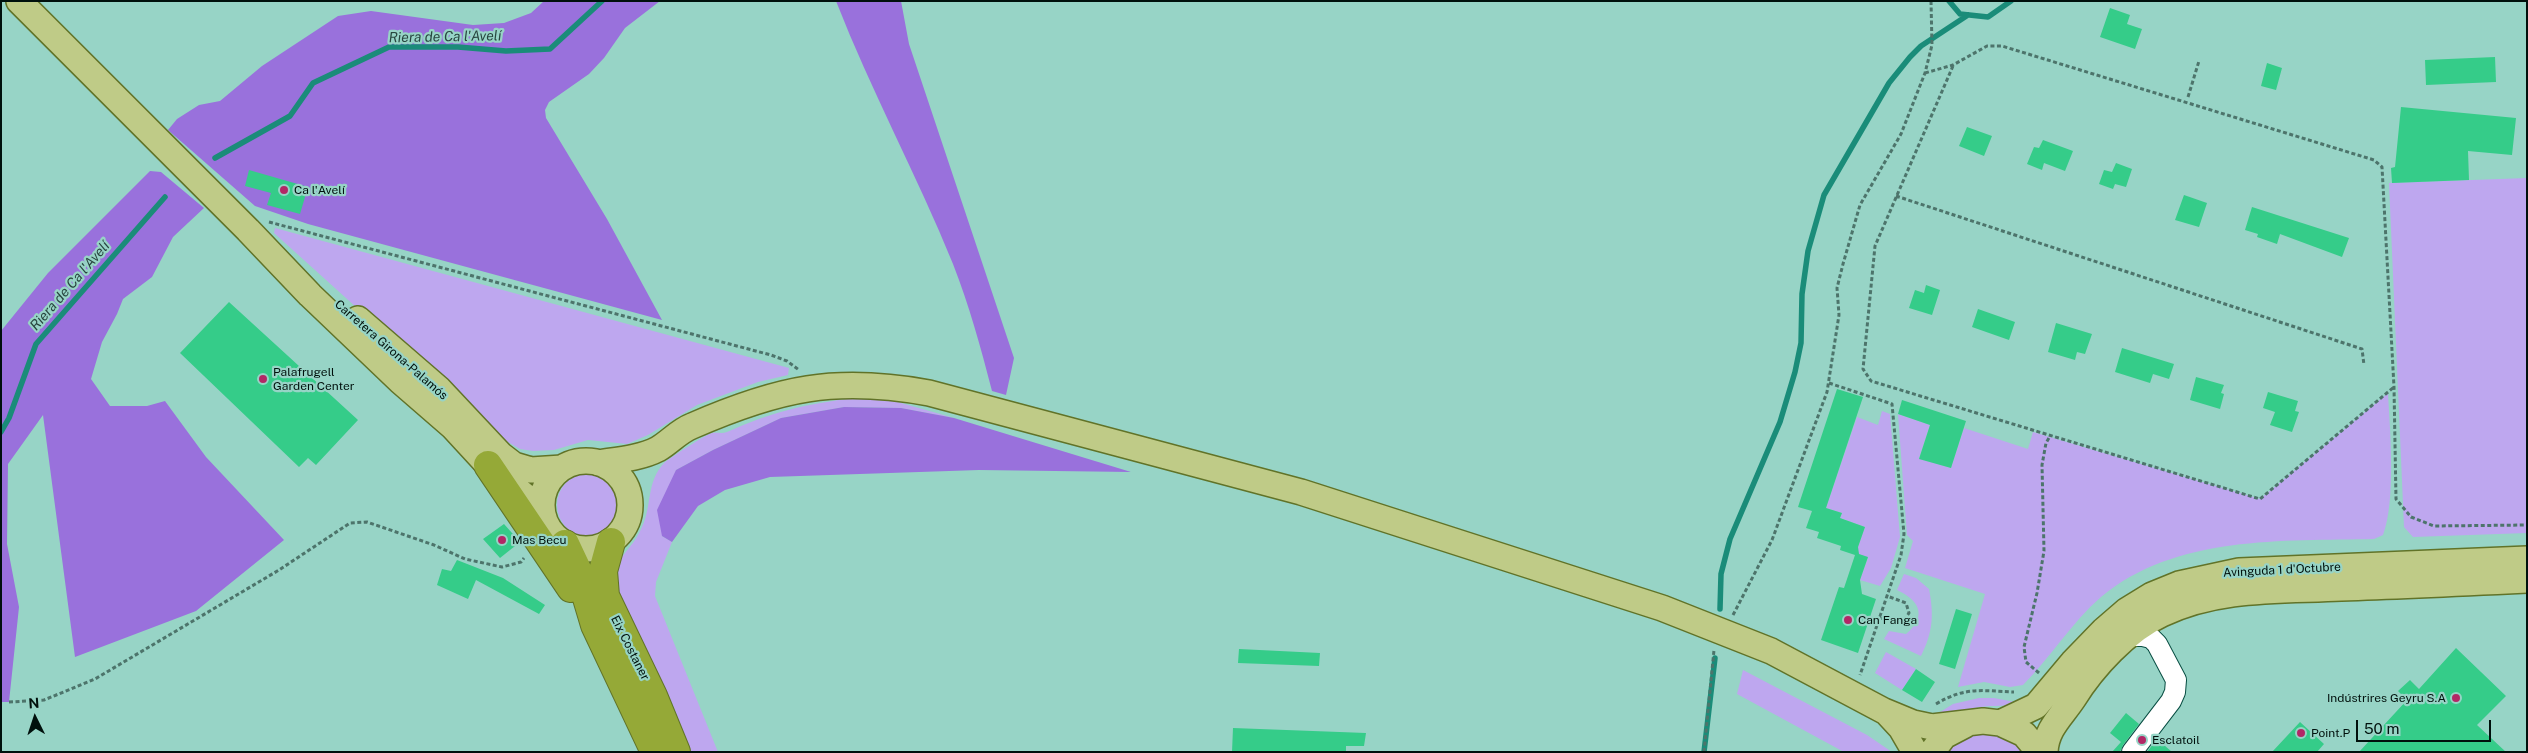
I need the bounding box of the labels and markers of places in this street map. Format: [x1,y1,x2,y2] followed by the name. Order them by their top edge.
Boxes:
[294,183,345,197] place label: Ca l'Avelí
[278,184,290,196] marker: Ca l'Avelí
[273,365,355,393] place label: Palafrugell Garden Center
[257,373,269,385] marker: Palafrugell Garden Center
[512,533,567,547] place label: Mas Becu
[496,534,508,546] marker: Mas Becu
[1858,613,1917,627] place label: Can Fanga
[1842,614,1854,626] marker: Can Fanga
[2327,691,2446,705] place label: Indústrires Geyru S.A
[2450,692,2462,704] marker: Indústrires Geyru S.A
[2311,726,2350,740] place label: Point.P
[2295,727,2307,739] marker: Point.P
[2152,733,2200,747] place label: Esclatoil
[2136,734,2148,746] marker: Esclatoil

